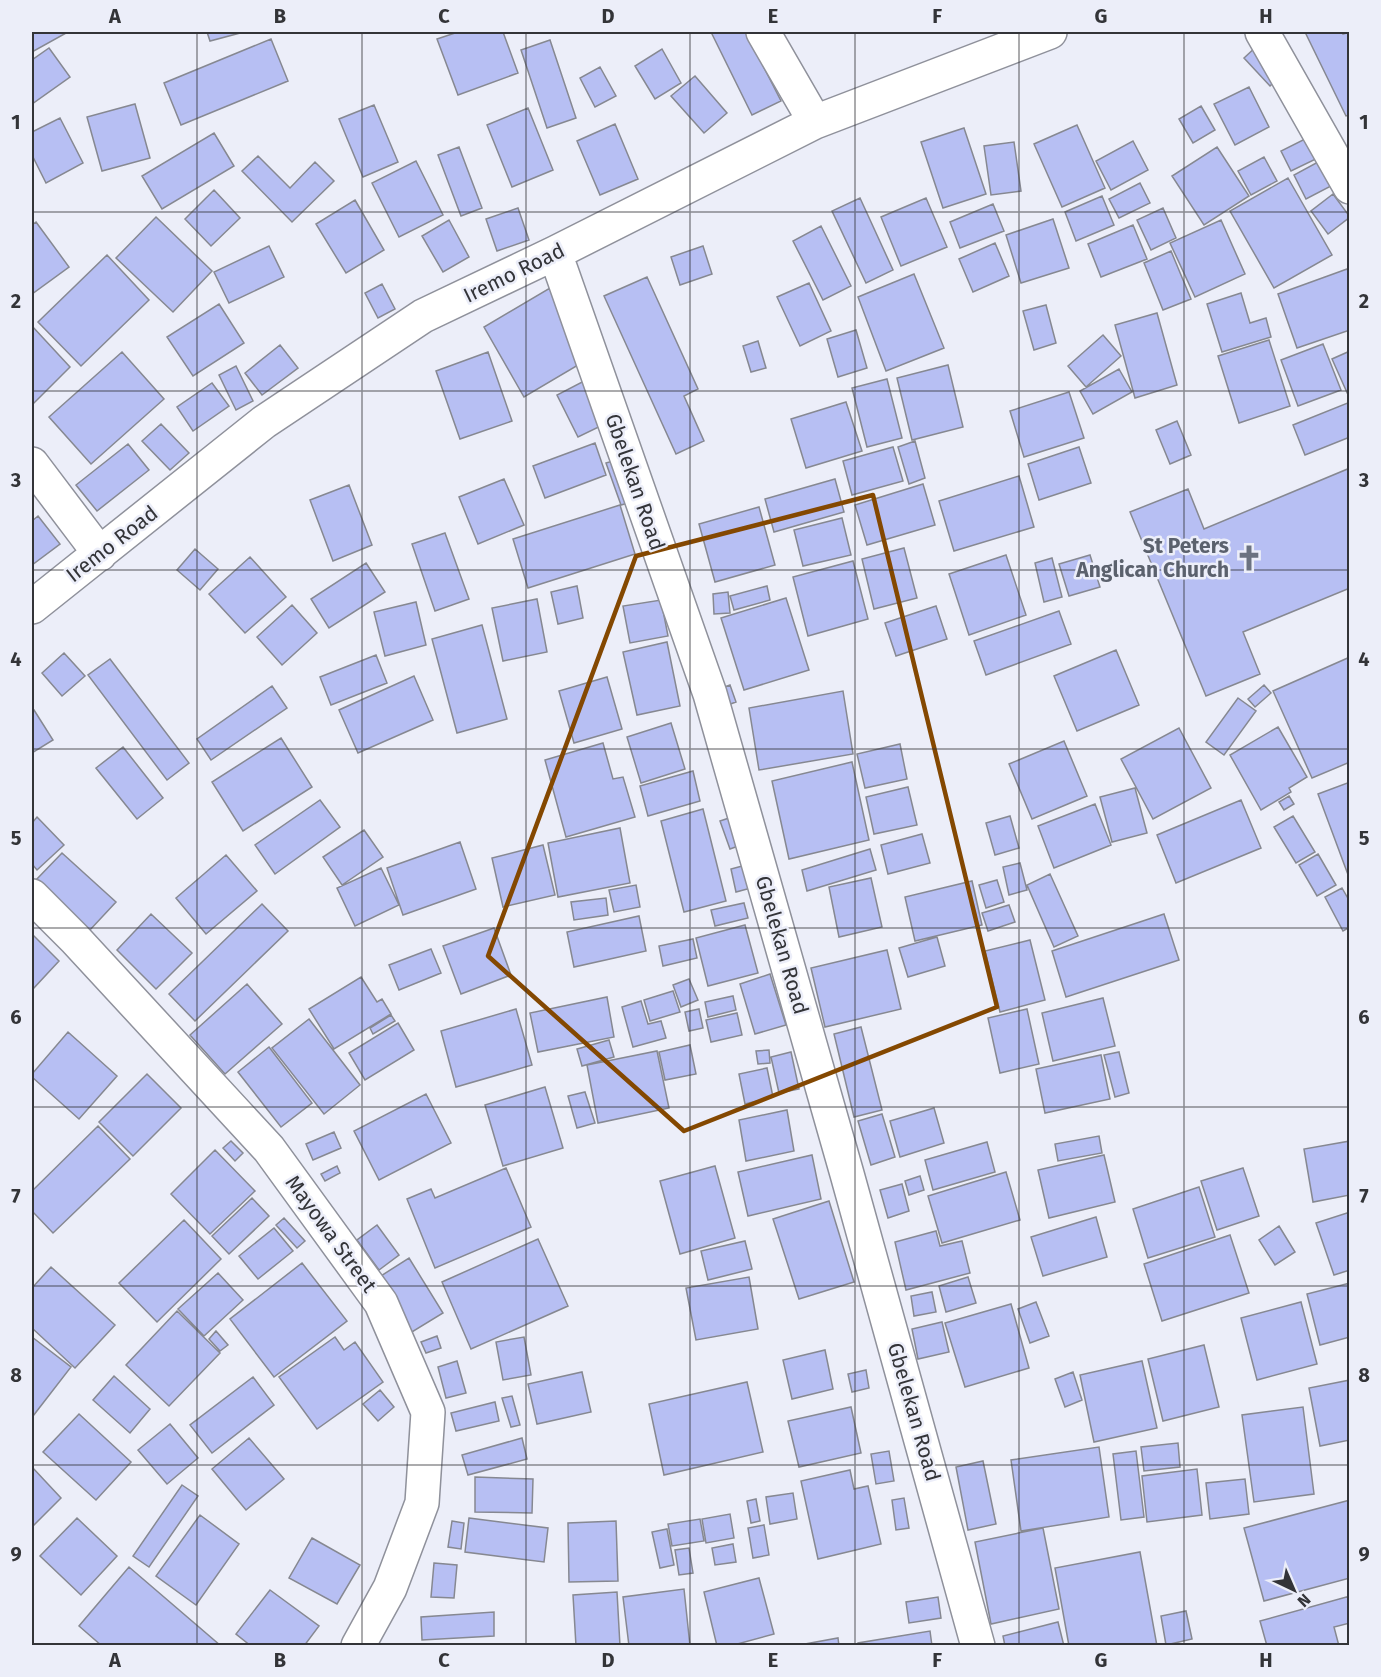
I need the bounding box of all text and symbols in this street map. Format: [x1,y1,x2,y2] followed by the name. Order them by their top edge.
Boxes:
[108,4,122,28] text: A
[274,4,286,28] text: B
[438,4,450,28] text: C
[601,4,615,28] text: D
[768,4,778,28] text: E
[932,4,942,28] text: F
[1095,4,1107,28] text: G
[1259,4,1273,28] text: H
[11,110,21,134] text: 1
[1359,110,1369,134] text: 1
[459,237,569,309] street label: Iremo Road
[11,289,21,313] text: 2
[1359,289,1369,313] text: 2
[599,410,671,554] street label: Gbelekan Road
[10,468,21,492] text: 3
[1358,468,1369,492] text: 3
[61,500,163,588] street label: Iremo Road
[1075,533,1229,583] place label: St Peters Anglican Church
[1234,543,1264,573] church icon: St Peters Anglican Church
[10,647,22,671] text: 4
[1358,647,1370,671] text: 4
[11,826,22,850] text: 5
[1359,826,1370,850] text: 5
[750,873,814,1017] street label: Gbelekan Road
[10,1005,22,1029] text: 6
[1358,1005,1370,1029] text: 6
[280,1170,383,1298] street label: Mayowa Street
[11,1184,21,1208] text: 7
[1359,1184,1369,1208] text: 7
[882,1340,946,1484] street label: Gbelekan Road
[10,1363,22,1387] text: 8
[1358,1363,1370,1387] text: 8
[10,1542,22,1566] text: 9
[1358,1542,1370,1566] text: 9
[1264,1560,1324,1620] north arrow
[1294,1590,1314,1611] text: N
[108,1648,122,1672] text: A
[274,1648,286,1672] text: B
[438,1648,450,1672] text: C
[601,1648,615,1672] text: D
[768,1648,778,1672] text: E
[932,1648,942,1672] text: F
[1095,1648,1107,1672] text: G
[1259,1648,1273,1672] text: H

